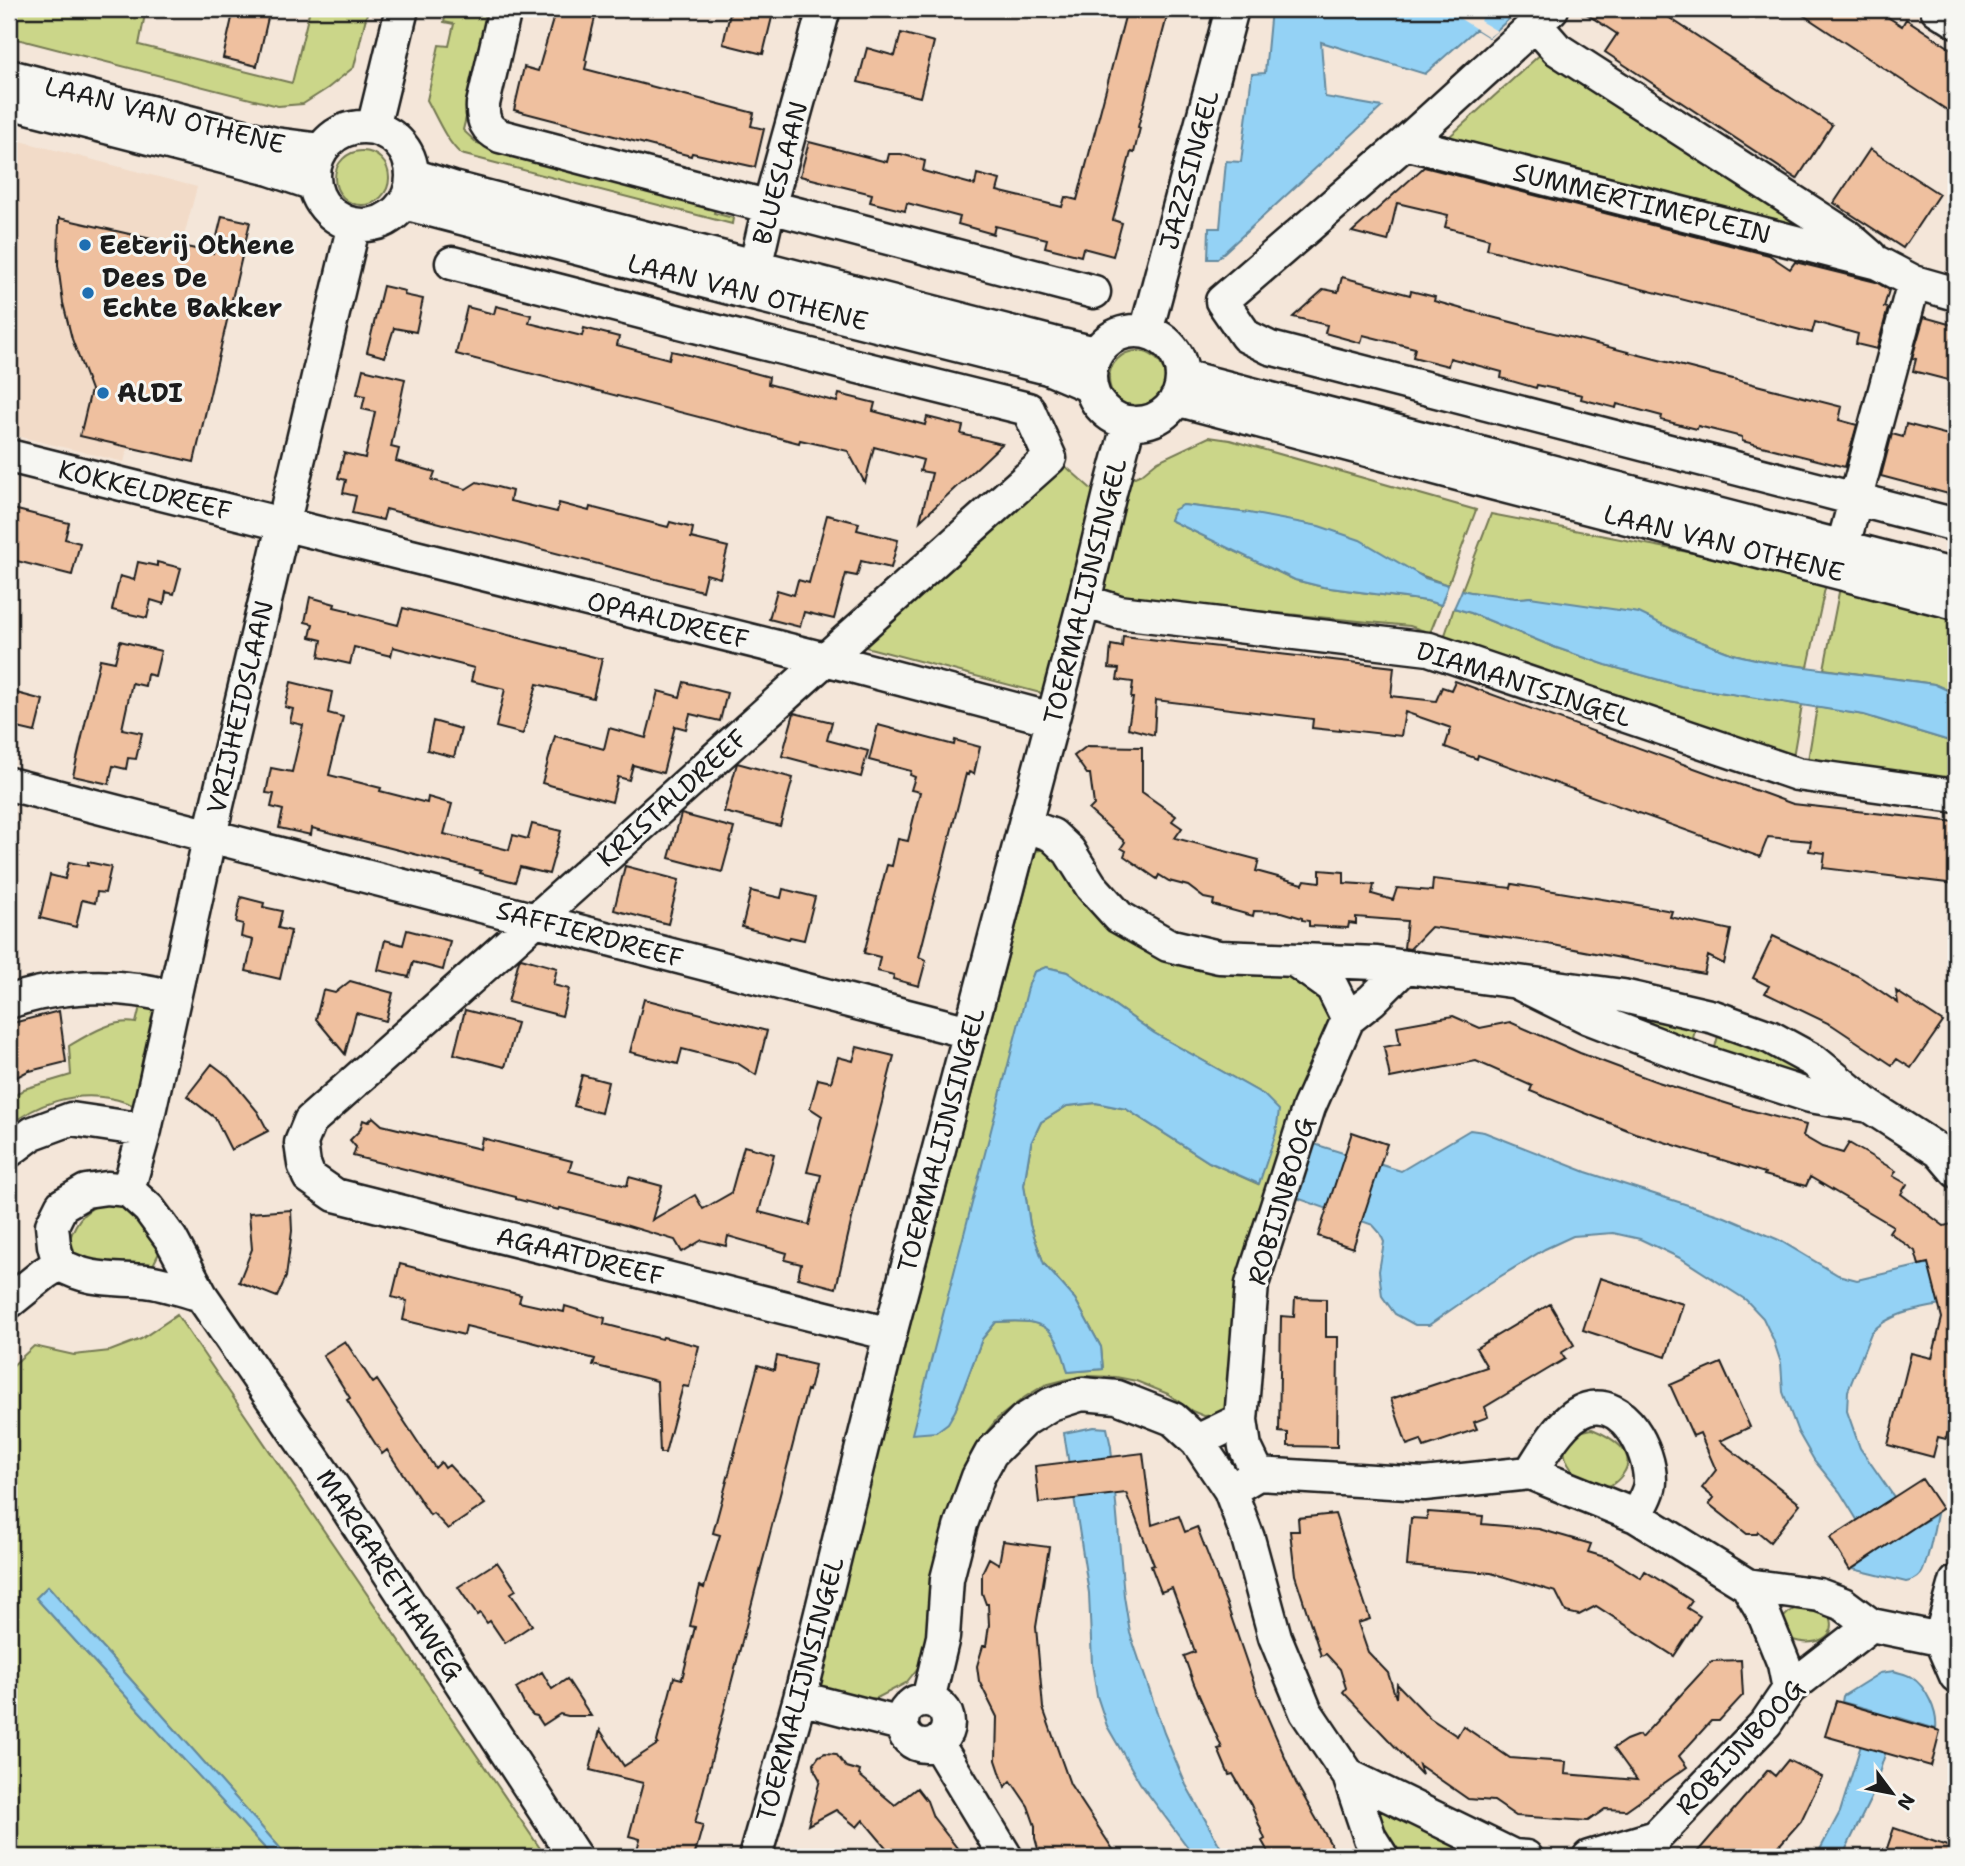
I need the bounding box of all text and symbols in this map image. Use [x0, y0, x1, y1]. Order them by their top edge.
street label: LAAN VAN OTHENE [41, 68, 289, 161]
street label: JAZZSINGEL [1150, 86, 1227, 254]
street label: BLUESLAAN [744, 97, 815, 249]
street label: SUMMERTIMEPLEIN [1510, 154, 1775, 251]
place label: Eeterij Othene [99, 227, 295, 262]
marker: Eeterij Othene [77, 237, 93, 253]
street label: LAAN VAN OTHENE [624, 245, 872, 338]
place label: Dees De Echte Bakker [102, 260, 282, 325]
marker: Dees De Echte Bakker [80, 285, 96, 301]
place label: ALDI [117, 375, 183, 410]
marker: ALDI [95, 385, 111, 401]
street label: KOKKELDREEF [55, 451, 235, 528]
street label: TOERMALIJNSINGEL [1035, 454, 1134, 727]
street label: LAAN VAN OTHENE [1600, 496, 1848, 589]
street label: OPAALDREEF [584, 582, 753, 657]
street label: VRIJHEIDSLAAN [198, 597, 281, 817]
street label: DIAMANTSINGEL [1412, 632, 1636, 735]
street label: KRISTALDREEF [589, 721, 754, 875]
street label: SAFFIERDREEF [493, 892, 687, 975]
street label: TOERMALIJNSINGEL [888, 1004, 993, 1276]
street label: ROBIJNBOOG [1238, 1113, 1323, 1289]
street label: AGAATDREEF [493, 1218, 668, 1293]
street label: MARGARETHAWEG [309, 1462, 472, 1687]
street label: TOERMALIJNSINGEL [747, 1553, 852, 1825]
street label: ROBIJNBOOG [1667, 1671, 1812, 1822]
north arrow [1856, 1758, 1926, 1828]
text: N [1891, 1789, 1921, 1815]

